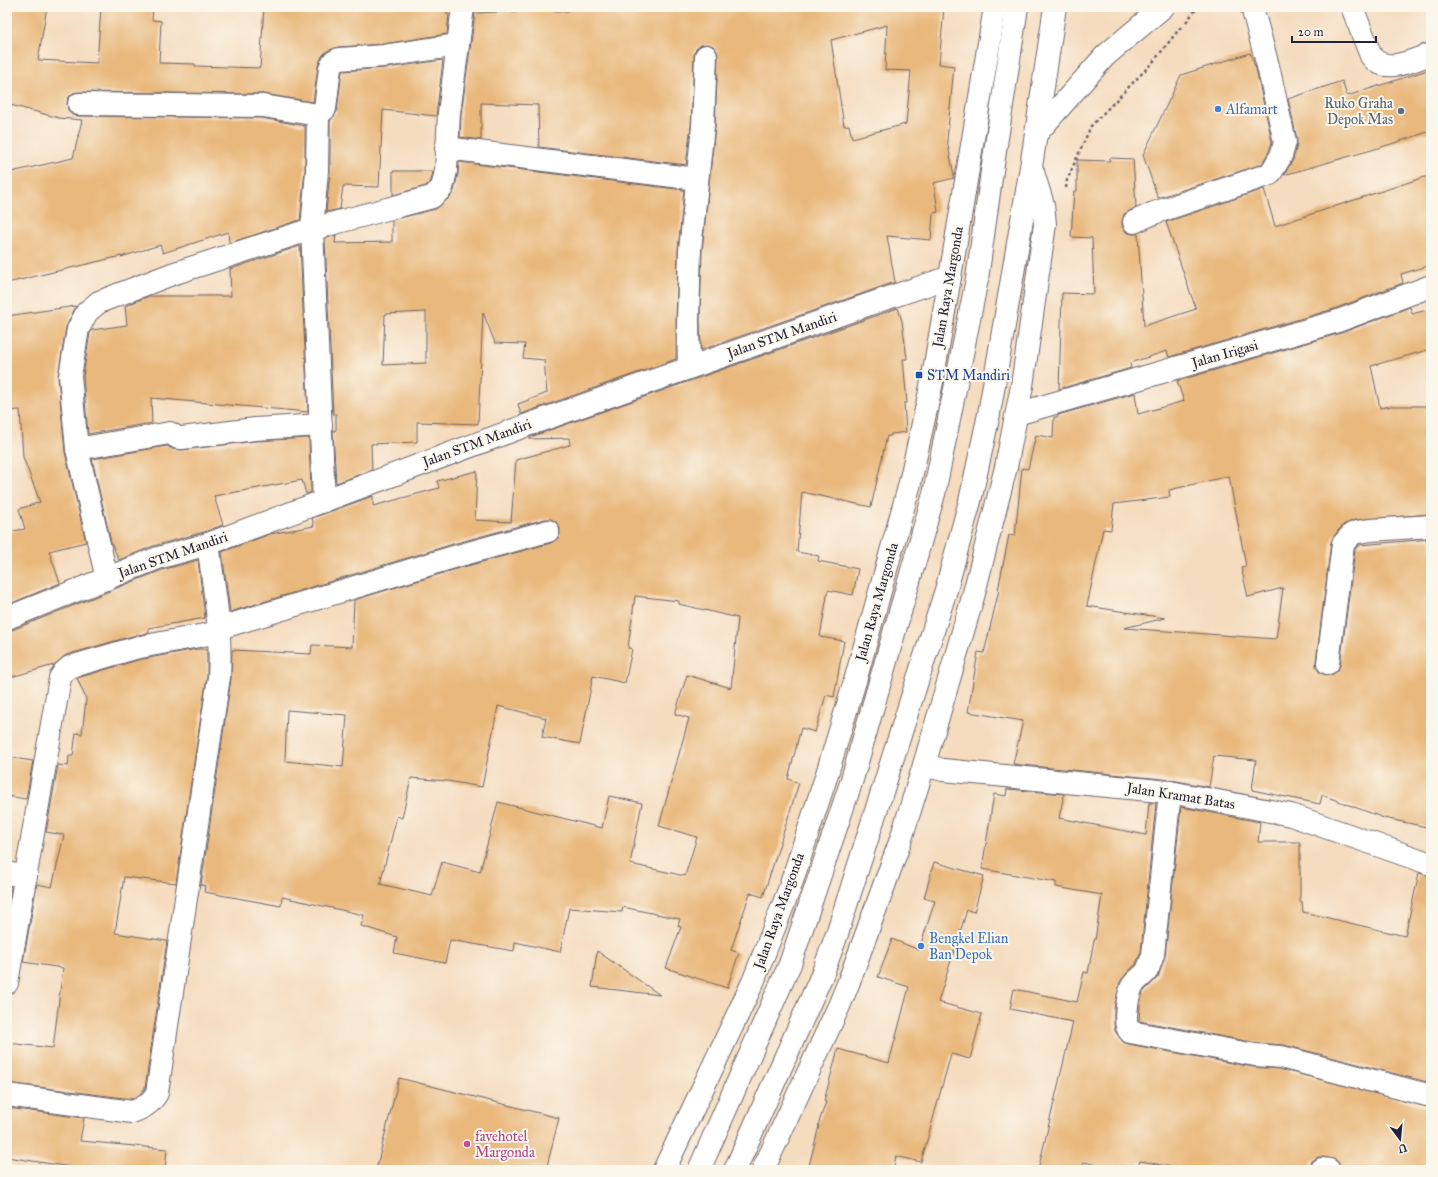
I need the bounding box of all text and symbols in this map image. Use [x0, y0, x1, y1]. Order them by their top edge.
scale bar [1292, 18, 1376, 44]
text: 20 m [1298, 25, 1324, 39]
place label: Ruko Graha Depok Mas [1324, 95, 1393, 128]
place label: Alfamart [1225, 101, 1278, 118]
marker: Alfamart [1213, 104, 1223, 114]
marker: Ruko Graha Depok Mas [1396, 106, 1406, 116]
street label: Jalan Raya Margonda [929, 225, 968, 351]
street label: Jalan STM Mandiri [723, 308, 839, 363]
street label: Jalan Irigasi [1188, 336, 1260, 373]
place label: STM Mandiri [927, 367, 1010, 384]
marker: STM Mandiri [914, 370, 924, 380]
street label: Jalan STM Mandiri [418, 415, 534, 472]
street label: Jalan STM Mandiri [114, 528, 230, 583]
street label: Jalan Raya Margonda [851, 541, 903, 665]
street label: Jalan Kramat Batas [1124, 779, 1236, 814]
street label: Jalan Raya Margonda [749, 851, 809, 974]
place label: Bengkel Elian Ban Depok [929, 930, 1009, 963]
marker: Bengkel Elian Ban Depok [916, 941, 926, 951]
north arrow [1380, 1119, 1420, 1159]
place label: favehotel Margonda [475, 1128, 535, 1161]
marker: favehotel Margonda [462, 1139, 472, 1149]
text: U [1396, 1141, 1409, 1156]

